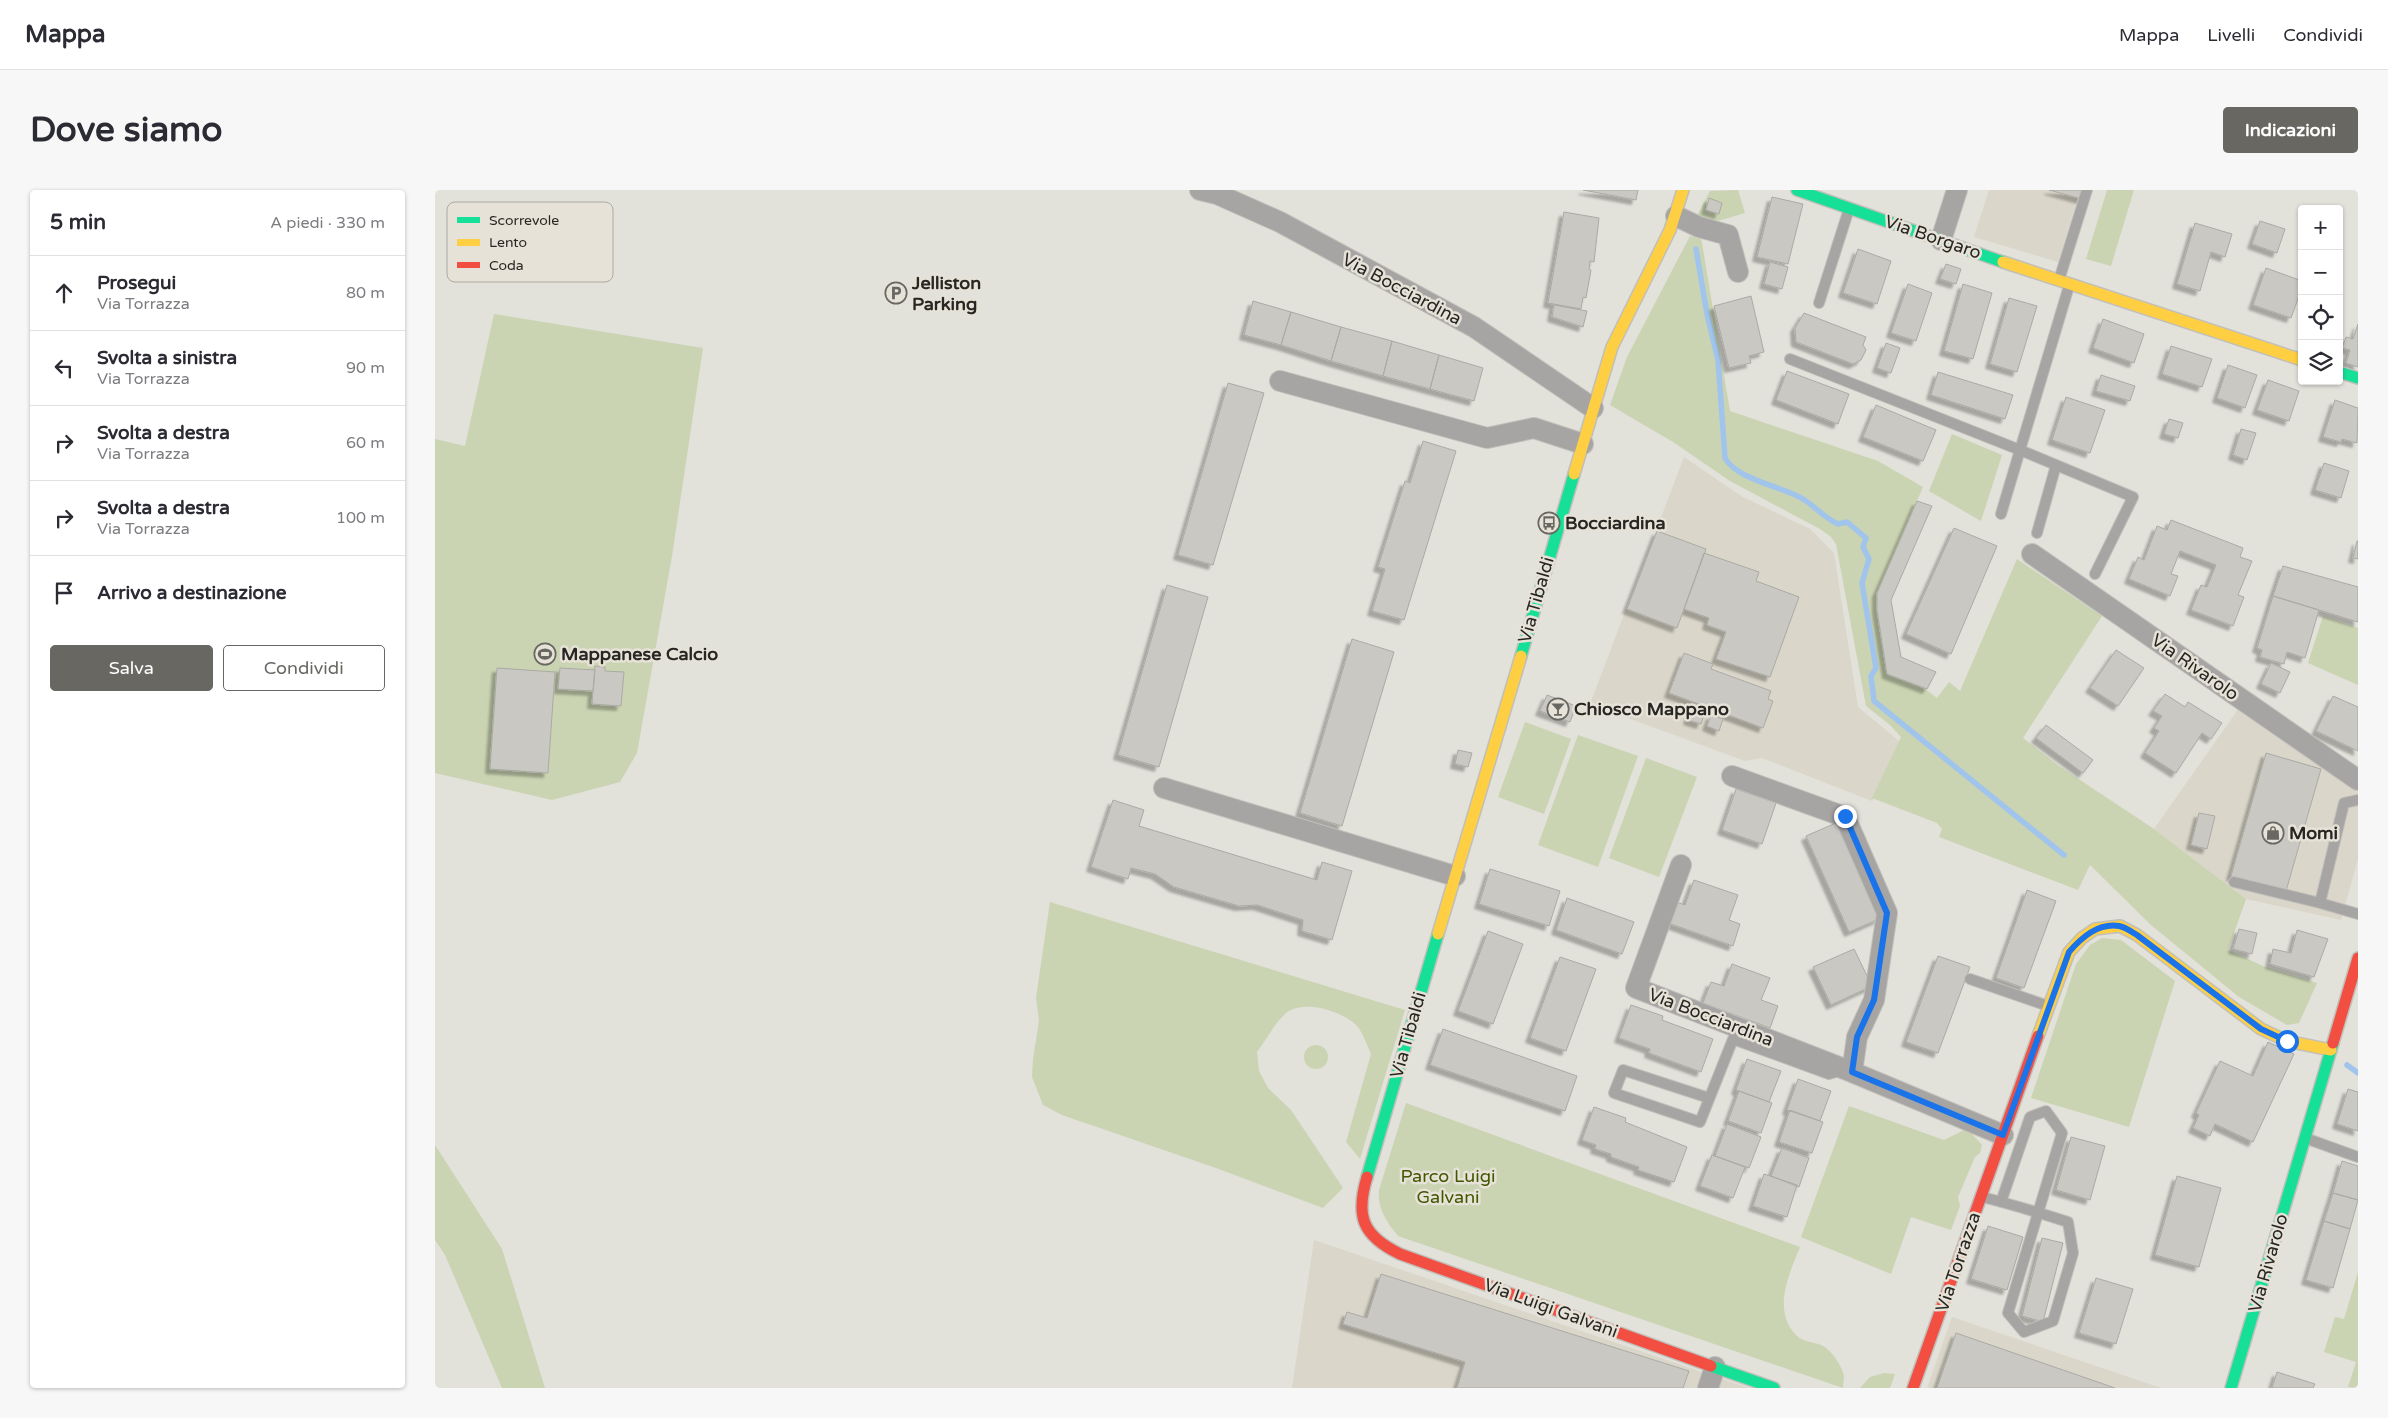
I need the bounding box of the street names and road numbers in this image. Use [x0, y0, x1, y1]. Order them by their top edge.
street label: Via Borgaro [1882, 210, 1984, 264]
street label: Via Bocciardina [1338, 248, 1466, 330]
street label: Via Tibaldi [1513, 554, 1559, 646]
street label: Via Rivarolo [2147, 629, 2243, 705]
street label: Via Bocciardina [1645, 983, 1777, 1051]
street label: Via Tibaldi [1385, 989, 1431, 1081]
street label: Via Torrazza [1931, 1209, 1985, 1315]
street label: Via Rivarolo [2243, 1211, 2293, 1315]
street label: Via Luigi Galvani [1481, 1274, 1621, 1342]

